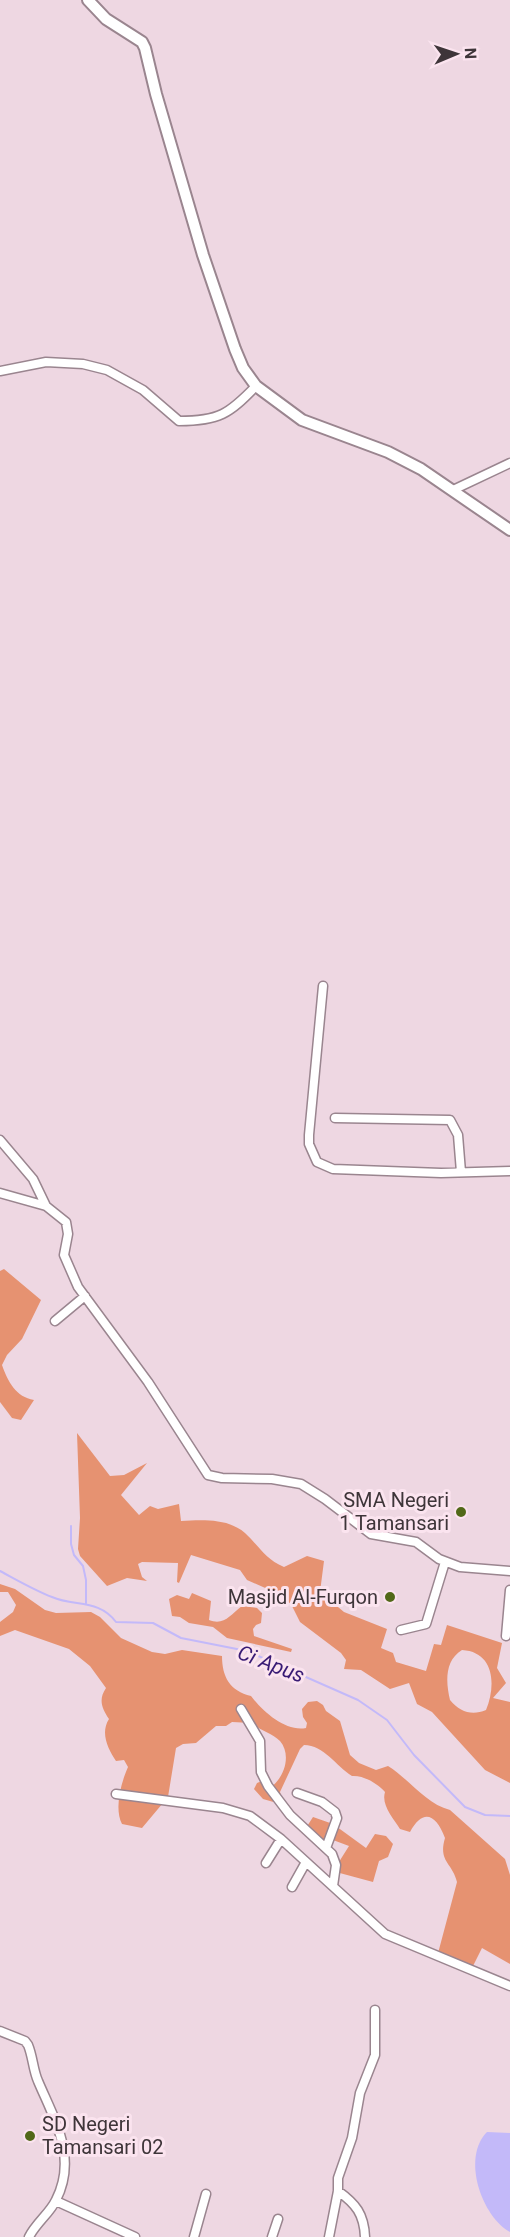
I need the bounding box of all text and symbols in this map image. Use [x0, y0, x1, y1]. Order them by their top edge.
north arrow [426, 24, 486, 84]
text: N [461, 48, 480, 59]
place label: SMA Negeri 1 Tamansari [339, 1488, 449, 1535]
marker: SMA Negeri 1 Tamansari [454, 1505, 468, 1519]
place label: Masjid Al-Furqon [228, 1585, 378, 1609]
marker: Masjid Al-Furqon [383, 1590, 397, 1604]
water label: Ci Apus [234, 1640, 308, 1688]
place label: SD Negeri Tamansari 02 [42, 2112, 163, 2159]
marker: SD Negeri Tamansari 02 [23, 2129, 37, 2143]

